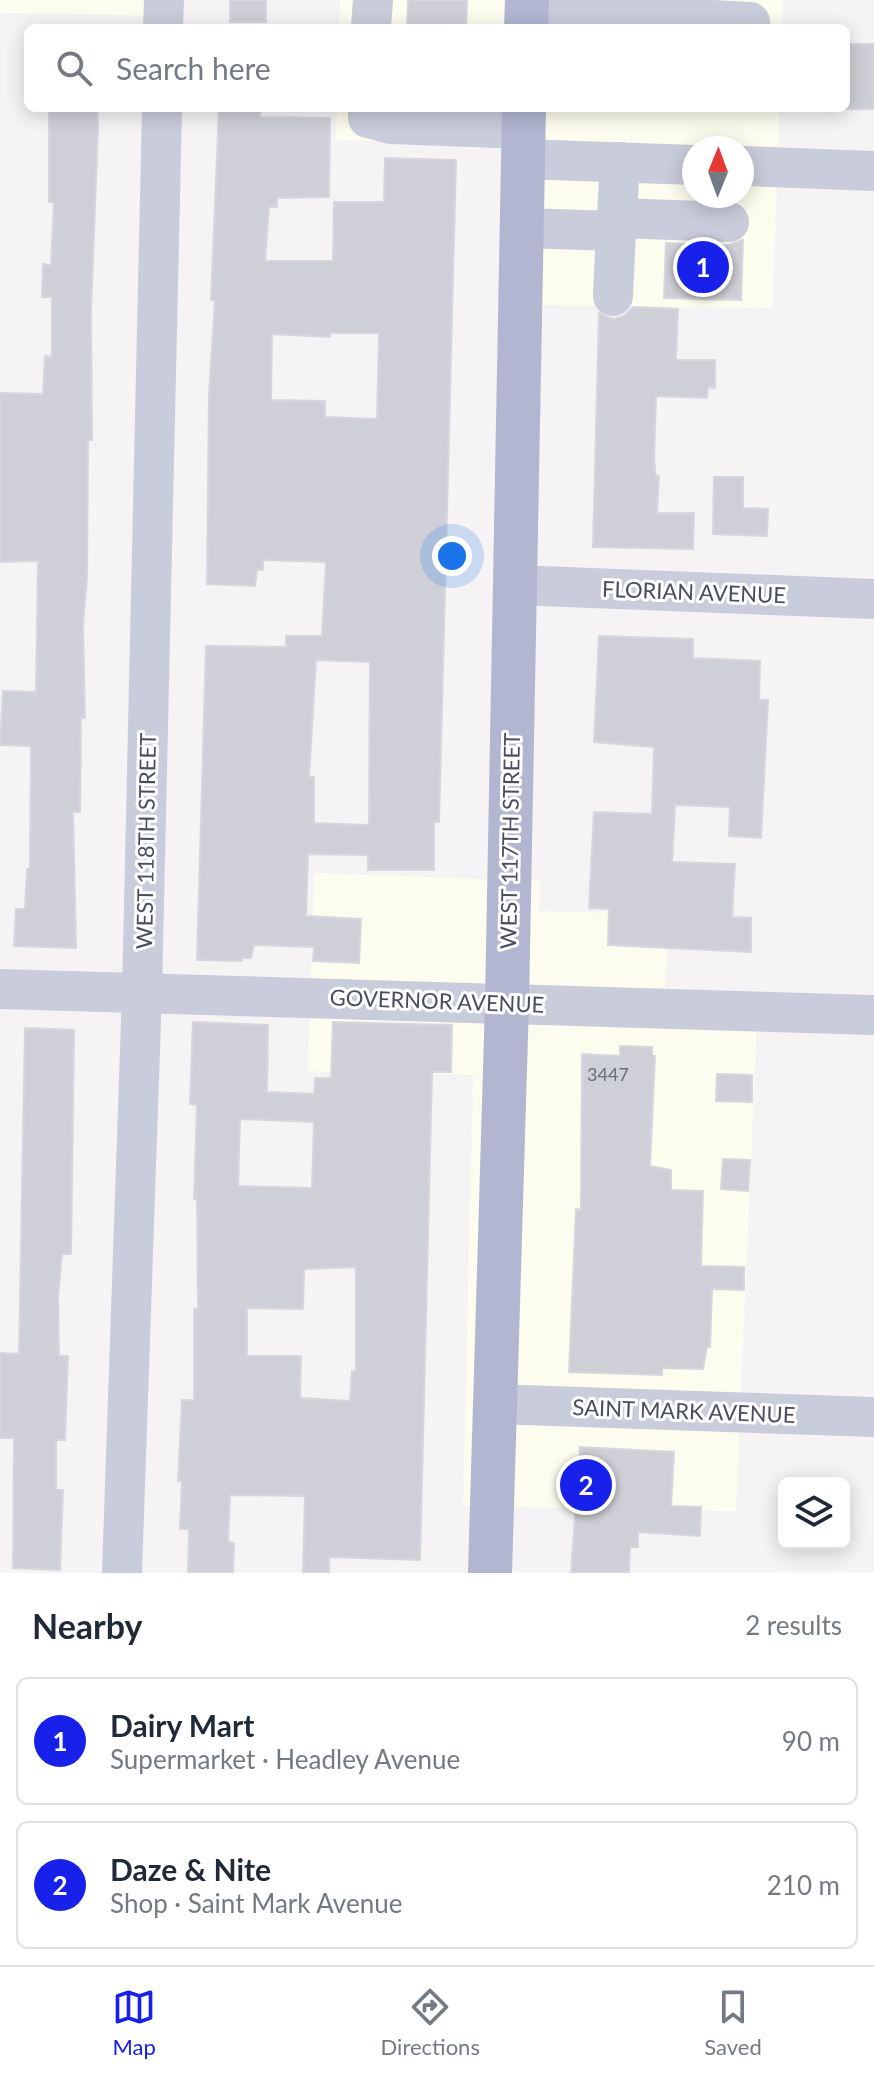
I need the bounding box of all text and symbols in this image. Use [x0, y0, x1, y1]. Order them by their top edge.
search box [24, 24, 850, 112]
icon: search [52, 46, 96, 90]
text: Search here [116, 50, 271, 86]
north arrow [682, 136, 754, 208]
pin: 1 [677, 237, 729, 297]
your location [432, 536, 472, 576]
street label: FLORIAN AVENUE [602, 575, 787, 608]
street label: WEST 118TH STREET [130, 733, 161, 949]
street label: WEST 117TH STREET [494, 733, 525, 949]
street label: GOVERNOR AVENUE [329, 983, 545, 1018]
house number: 3447 [587, 1063, 629, 1085]
street label: SAINT MARK AVENUE [572, 1393, 796, 1428]
pin: 2 [560, 1455, 612, 1515]
map controls [778, 1477, 850, 1549]
button: layers [778, 1477, 850, 1549]
text: Nearby [32, 1605, 143, 1646]
text: 2 results [745, 1609, 842, 1641]
text: Dairy Mart [110, 1707, 254, 1743]
text: 1 [52, 1725, 68, 1757]
text: 90 m [782, 1725, 840, 1757]
text: Supermarket · Headley Avenue [110, 1743, 460, 1775]
text: Daze & Nite [110, 1851, 271, 1887]
text: 2 [52, 1869, 68, 1901]
text: 210 m [767, 1869, 840, 1901]
text: Shop · Saint Mark Avenue [110, 1887, 402, 1919]
tab: Map [112, 1985, 156, 2060]
tab: Directions [381, 1985, 480, 2060]
tab: Saved [704, 1985, 762, 2060]

